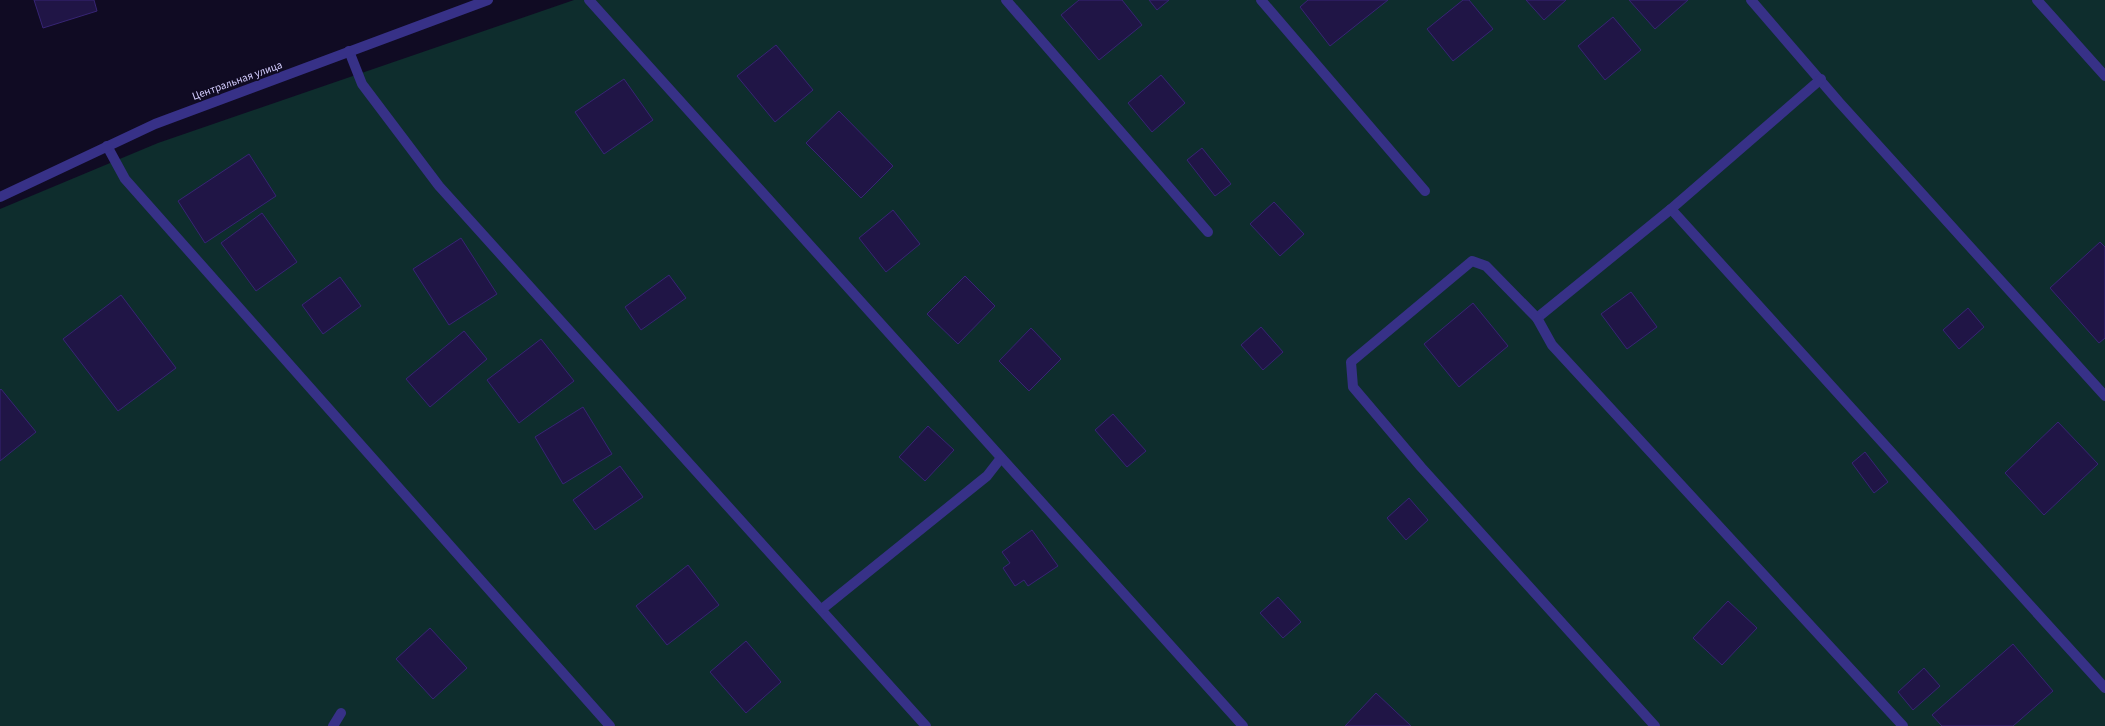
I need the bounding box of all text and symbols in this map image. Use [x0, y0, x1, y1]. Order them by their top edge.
street label: Центральная улица [190, 57, 284, 104]

